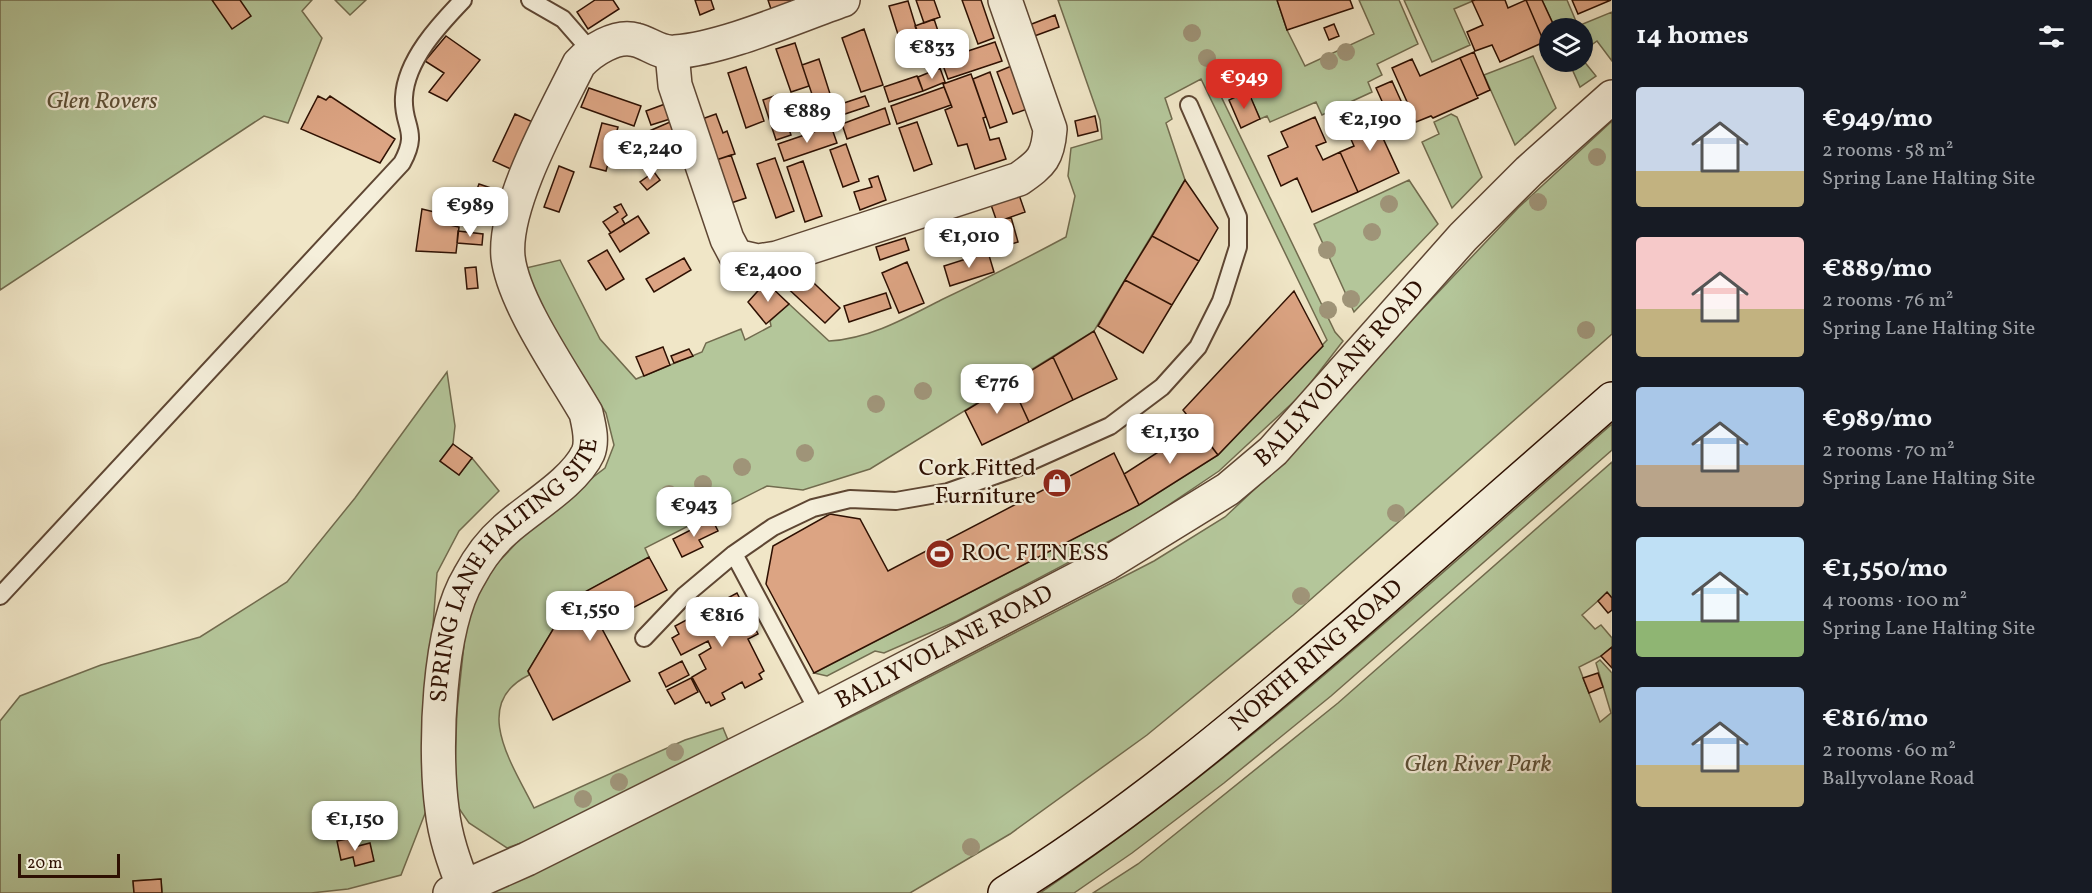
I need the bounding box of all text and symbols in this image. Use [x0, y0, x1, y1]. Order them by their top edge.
map controls [1539, 18, 1593, 72]
button: layers [1539, 18, 1593, 72]
text: 14 homes [1636, 18, 1749, 54]
icon: filters [2035, 20, 2068, 53]
pin: €833 [896, 29, 968, 80]
text: €833 [909, 34, 955, 62]
pin: €949 [1208, 59, 1280, 110]
text: €949 [1220, 64, 1268, 92]
park label: Glen Rovers [46, 85, 158, 119]
pin: €889 [771, 93, 843, 144]
text: €889 [783, 98, 831, 126]
pin: €2,190 [1321, 101, 1419, 152]
text: €949/mo [1822, 101, 1933, 137]
text: €2,190 [1339, 106, 1401, 134]
icon: home [1684, 111, 1756, 183]
pin: €2,240 [601, 130, 699, 181]
text: €2,240 [617, 135, 683, 163]
text: 2 rooms · 58 m² [1822, 137, 1953, 165]
text: Spring Lane Halting Site [1822, 165, 2035, 193]
pin: €989 [434, 187, 506, 238]
text: €989 [446, 192, 494, 220]
pin: €1,010 [920, 218, 1018, 269]
text: €1,010 [938, 223, 1000, 251]
text: €889/mo [1822, 251, 1932, 287]
pin: €2,400 [719, 252, 817, 303]
text: €2,400 [734, 257, 802, 285]
icon: home [1684, 261, 1756, 333]
street label: BALLYVOLANE ROAD [1248, 273, 1433, 476]
text: 2 rooms · 76 m² [1822, 287, 1954, 315]
text: Spring Lane Halting Site [1822, 315, 2035, 343]
pin: €776 [961, 364, 1033, 415]
text: €776 [975, 369, 1019, 397]
text: €989/mo [1822, 401, 1932, 437]
icon: home [1684, 411, 1756, 483]
pin: €1,130 [1121, 414, 1219, 465]
text: €1,130 [1141, 419, 1199, 447]
street label: SPRING LANE HALTING SITE [423, 436, 608, 704]
text: 2 rooms · 70 m² [1822, 437, 1955, 465]
place label: Cork Fitted Furniture [918, 452, 1036, 514]
text: Spring Lane Halting Site [1822, 465, 2035, 493]
shop icon: Cork Fitted Furniture [1041, 467, 1073, 499]
pin: €943 [658, 487, 730, 538]
text: €943 [670, 492, 718, 520]
place label: ROC FITNESS [961, 537, 1109, 571]
sports icon: ROC FITNESS [924, 538, 956, 570]
text: €1,550/mo [1822, 551, 1948, 587]
icon: home [1684, 561, 1756, 633]
street label: NORTH RING ROAD [1222, 572, 1411, 740]
street label: BALLYVOLANE ROAD [830, 577, 1059, 719]
text: 4 rooms · 100 m² [1822, 587, 1967, 615]
pin: €1,550 [541, 591, 639, 642]
text: €1,550 [560, 596, 620, 624]
pin: €816 [686, 597, 758, 648]
text: €816 [700, 602, 744, 630]
text: Spring Lane Halting Site [1822, 615, 2035, 643]
text: €816/mo [1822, 701, 1928, 737]
icon: home [1684, 711, 1756, 783]
text: 2 rooms · 60 m² [1822, 737, 1956, 765]
park label: Glen River Park [1404, 748, 1552, 782]
text: Ballyvolane Road [1822, 765, 1975, 793]
pin: €1,150 [306, 801, 404, 852]
text: €1,150 [326, 806, 384, 834]
scale bar [18, 851, 120, 878]
text: 20 m [27, 853, 62, 875]

